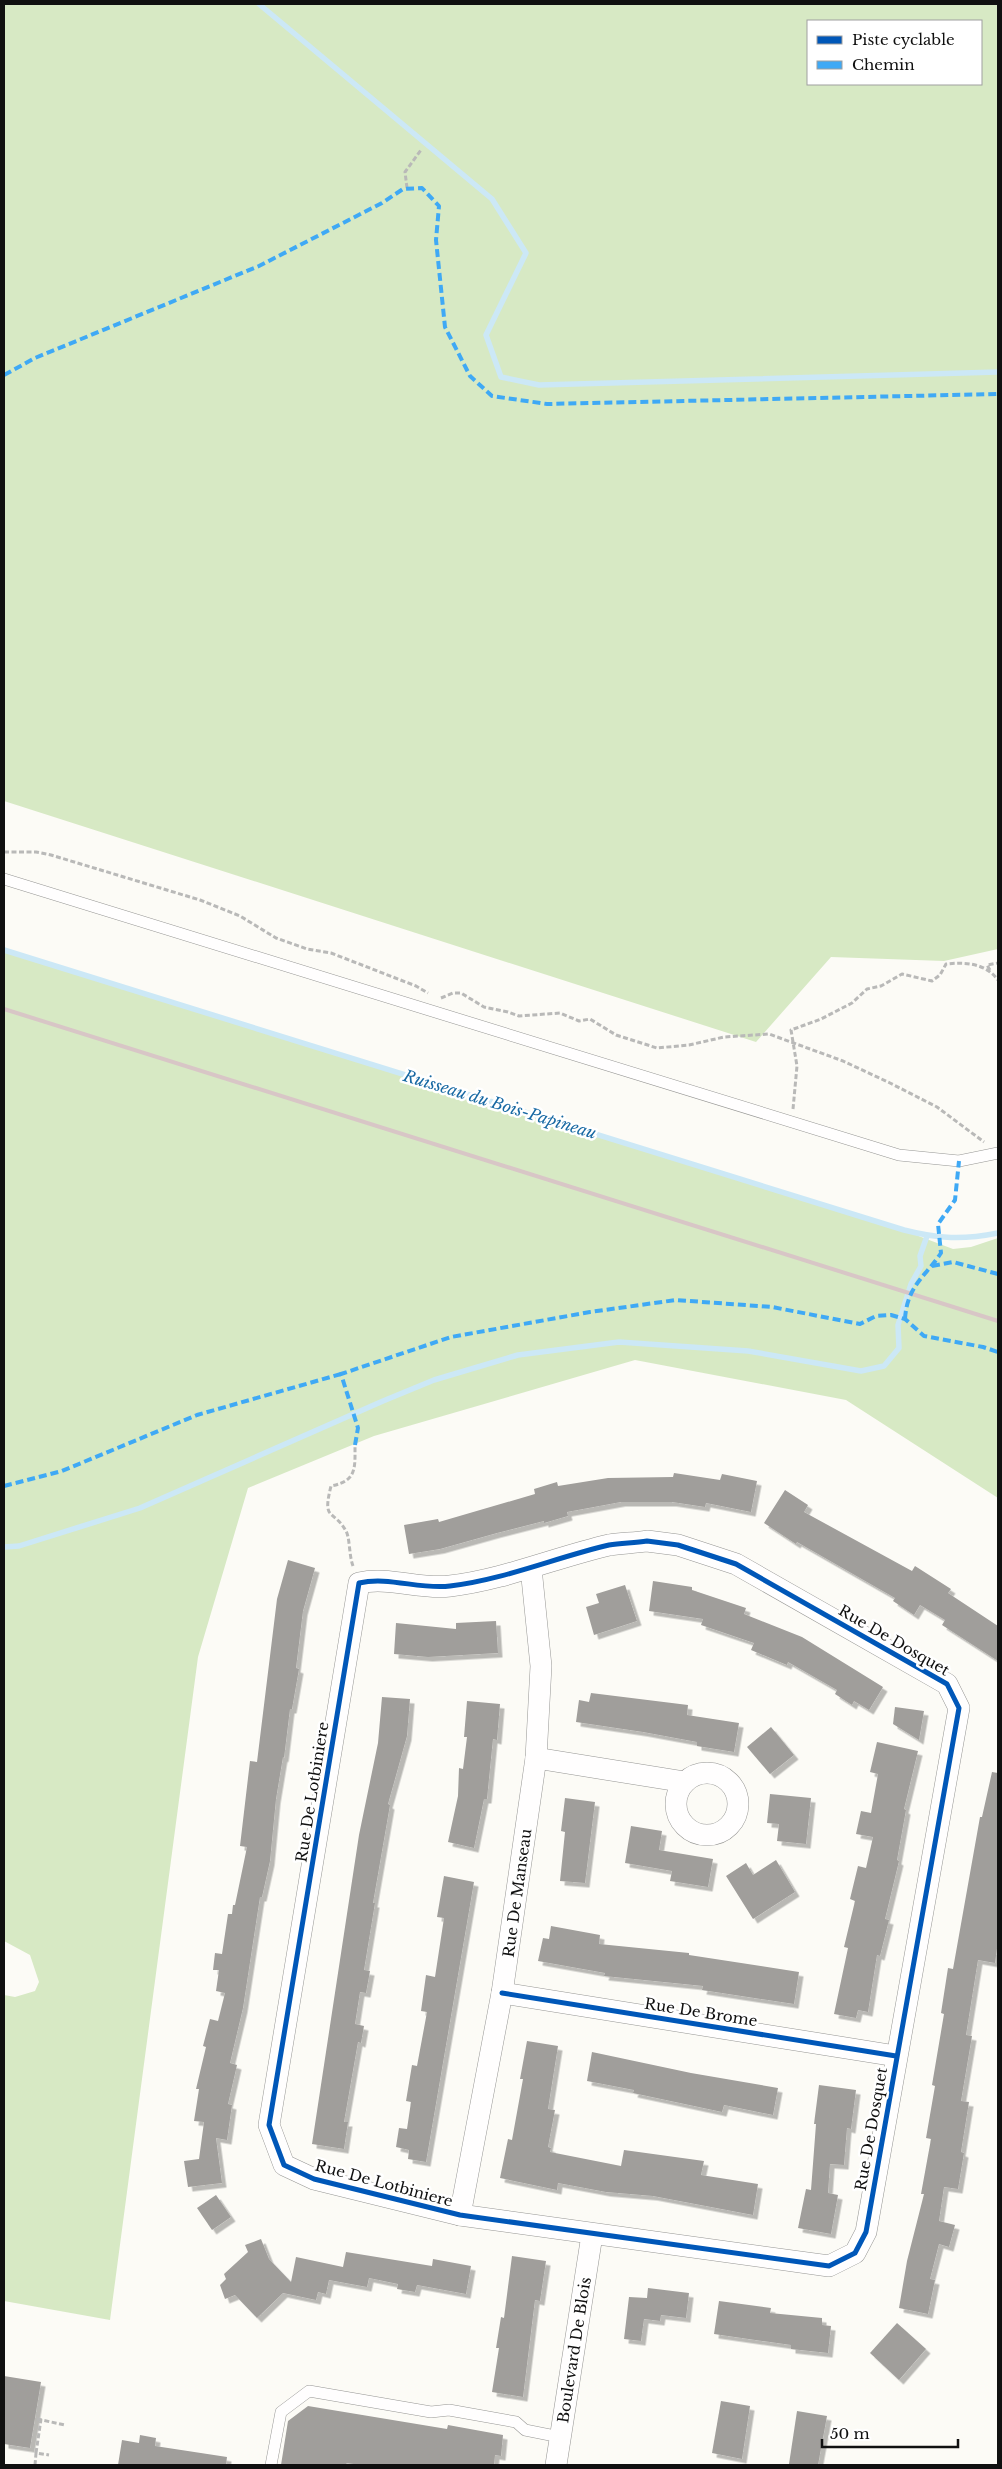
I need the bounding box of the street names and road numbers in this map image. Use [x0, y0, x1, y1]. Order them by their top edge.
street label: Rue De Dosquet [835, 1601, 953, 1680]
street label: Rue De Lotbiniere [292, 1720, 332, 1864]
street label: Rue De Manseau [499, 1827, 535, 1959]
street label: Rue De Brome [643, 1994, 759, 2030]
street label: Rue De Dosquet [851, 2066, 891, 2192]
street label: Rue De Lotbiniere [313, 2155, 455, 2211]
street label: Boulevard De Blois [553, 2275, 595, 2424]

